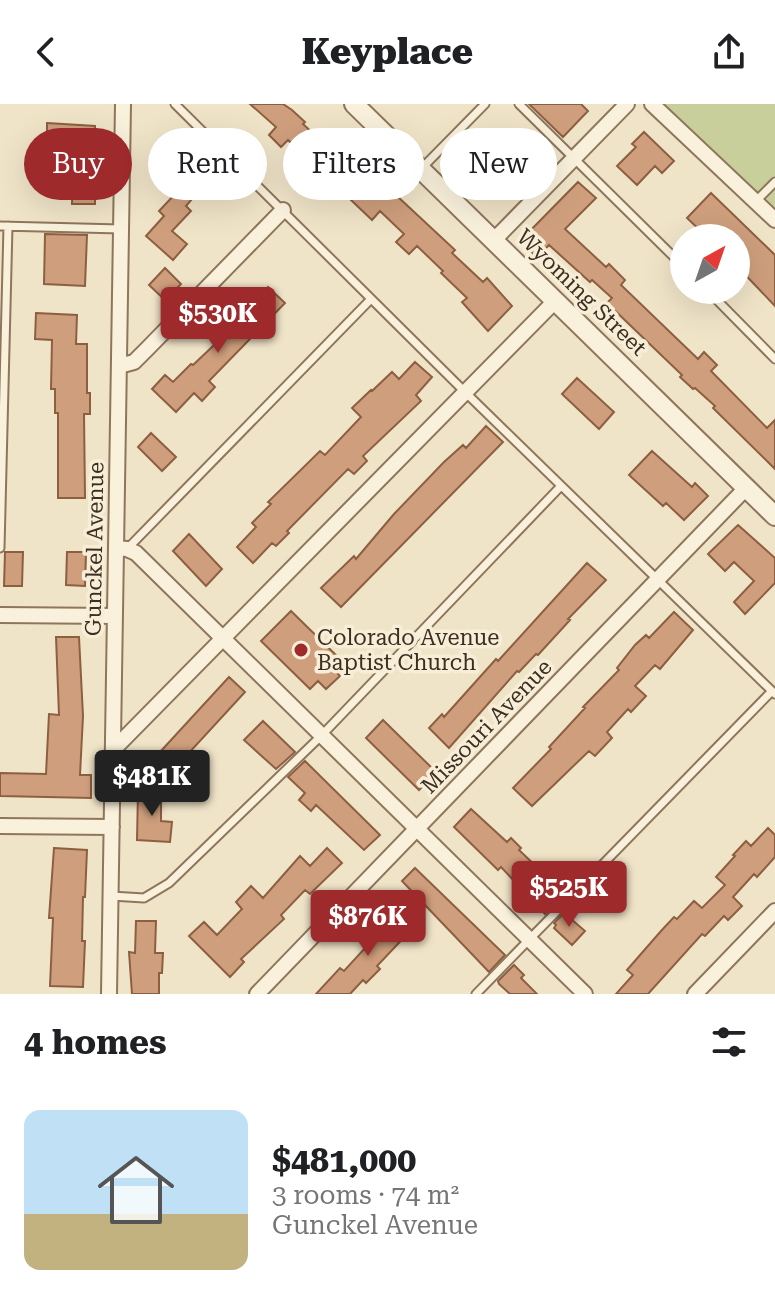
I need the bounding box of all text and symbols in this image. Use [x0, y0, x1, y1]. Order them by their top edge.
icon: back [24, 30, 68, 74]
icon: share [707, 30, 751, 74]
text: Keyplace [302, 31, 473, 73]
chip: Buy [24, 128, 132, 200]
chip: Rent [148, 128, 267, 200]
chip: Filters [283, 128, 424, 200]
chip: New [440, 128, 557, 200]
street label: Wyoming Street [512, 224, 652, 361]
north arrow [670, 224, 750, 304]
map controls [670, 224, 750, 304]
pin: $530K [162, 287, 274, 355]
text: $530K [179, 298, 257, 328]
street label: Gunckel Avenue [80, 462, 109, 636]
place label: Colorado Avenue Baptist Church [317, 625, 499, 675]
marker: Colorado Avenue Baptist Church [292, 641, 310, 659]
street label: Missouri Avenue [416, 654, 557, 799]
pin: $481K [96, 750, 208, 818]
text: $481K [113, 761, 191, 791]
pin: $525K [513, 861, 625, 929]
text: $525K [530, 872, 608, 902]
pin: $876K [312, 890, 424, 958]
text: $876K [329, 901, 407, 931]
icon: filters [707, 1020, 751, 1064]
text: 4 homes [24, 1022, 167, 1062]
text: $481,000 [272, 1140, 416, 1180]
icon: home [88, 1142, 184, 1238]
text: 3 rooms · 74 m² [272, 1180, 459, 1210]
text: Gunckel Avenue [272, 1210, 478, 1240]

